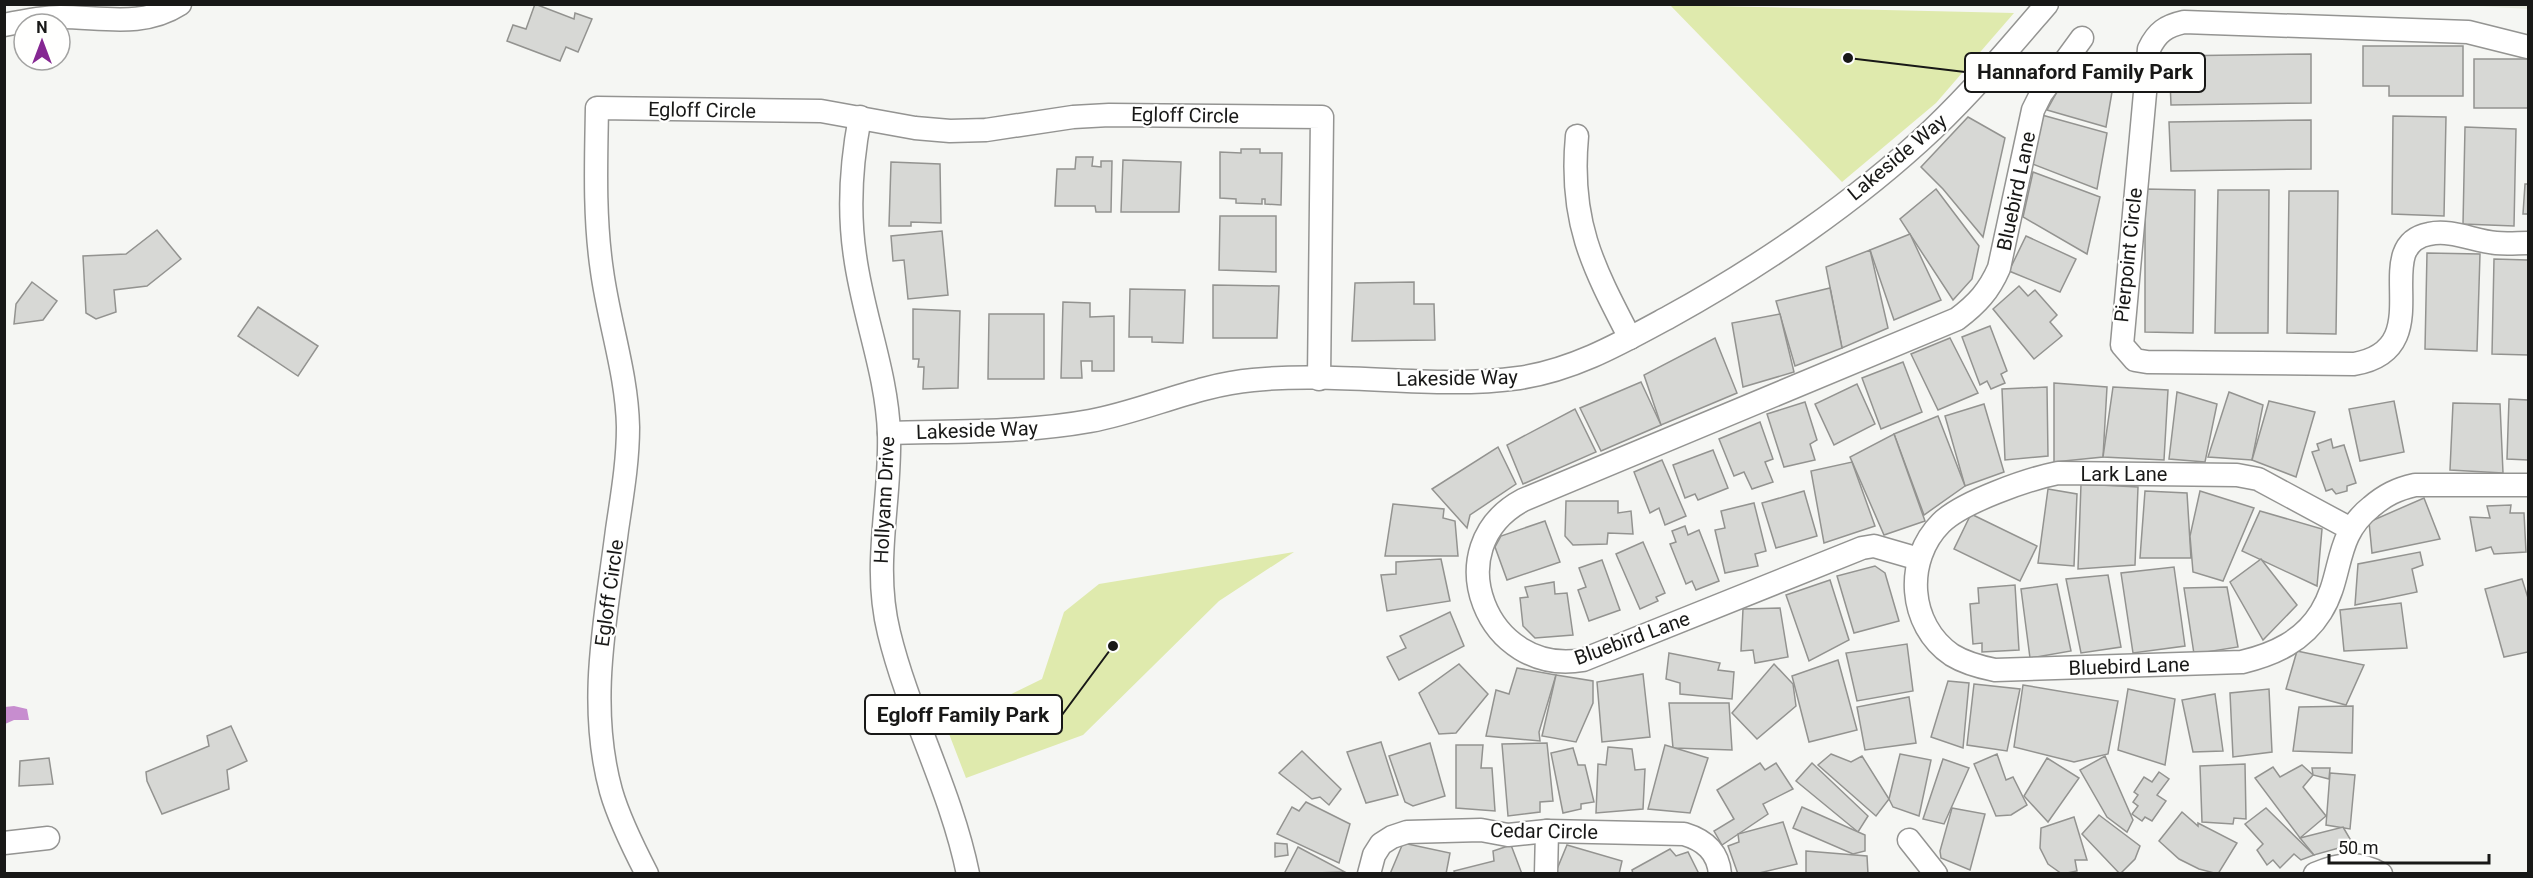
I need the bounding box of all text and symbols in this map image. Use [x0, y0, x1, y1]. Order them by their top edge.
north arrow [12, 12, 72, 72]
text: N [36, 18, 48, 37]
callout: Hannaford Family Park [1965, 53, 2205, 92]
text: Hannaford Family Park [1977, 60, 2194, 84]
street label: Egloff Circle [648, 97, 756, 123]
street label: Egloff Circle [1131, 102, 1239, 128]
street label: Lakeside Way [1843, 108, 1952, 205]
street label: Bluebird Lane [1992, 129, 2040, 253]
street label: Pierpoint Circle [2109, 186, 2147, 324]
street label: Lakeside Way [1396, 365, 1519, 391]
street label: Lakeside Way [916, 416, 1039, 444]
street label: Hollyann Drive [869, 436, 899, 564]
street label: Lark Lane [2081, 462, 2167, 486]
street label: Egloff Circle [590, 538, 628, 648]
street label: Bluebird Lane [1571, 606, 1693, 670]
street label: Bluebird Lane [2068, 652, 2190, 680]
callout: Egloff Family Park [865, 695, 1062, 734]
text: Egloff Family Park [877, 703, 1050, 727]
street label: Cedar Circle [1490, 818, 1598, 844]
scale bar [2329, 827, 2490, 865]
text: 50 m [2338, 837, 2378, 858]

